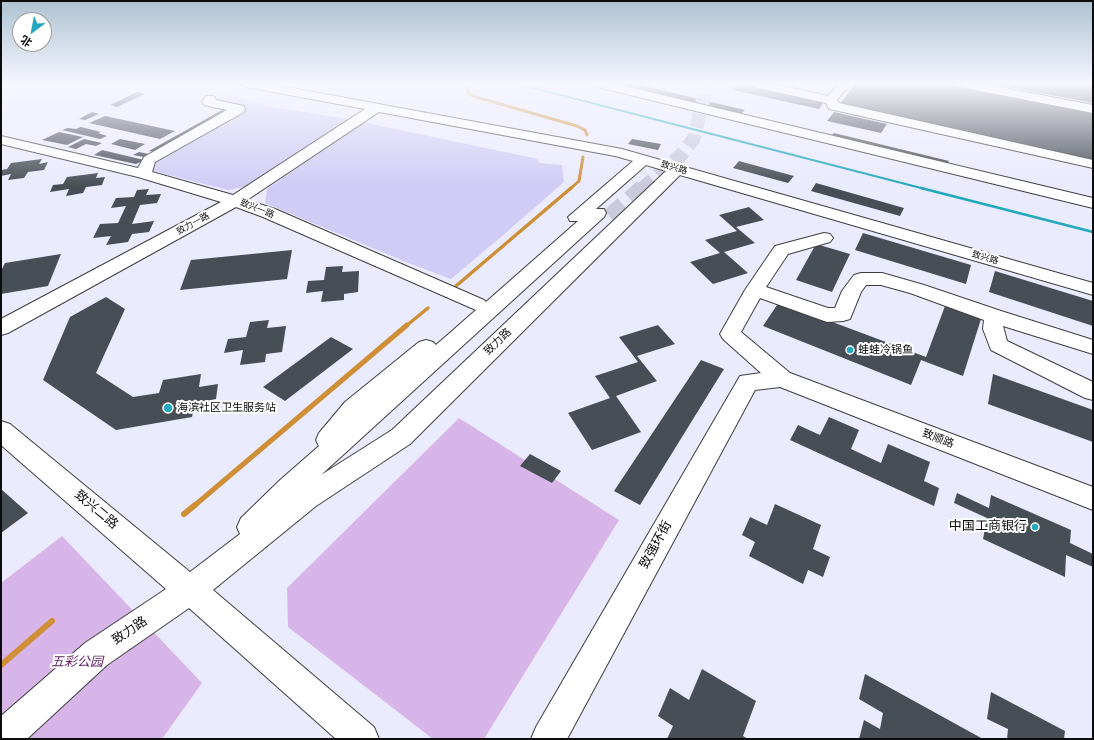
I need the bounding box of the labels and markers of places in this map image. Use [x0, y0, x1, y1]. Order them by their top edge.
place label: 蛙蛙冷锅鱼 [858, 343, 913, 357]
marker: 蛙蛙冷锅鱼 [845, 345, 855, 355]
place label: 海滨社区卫生服务站 [177, 401, 276, 415]
marker: 海滨社区卫生服务站 [162, 402, 174, 414]
place label: 中国工商银行 [949, 519, 1027, 535]
marker: 中国工商银行 [1030, 522, 1040, 532]

